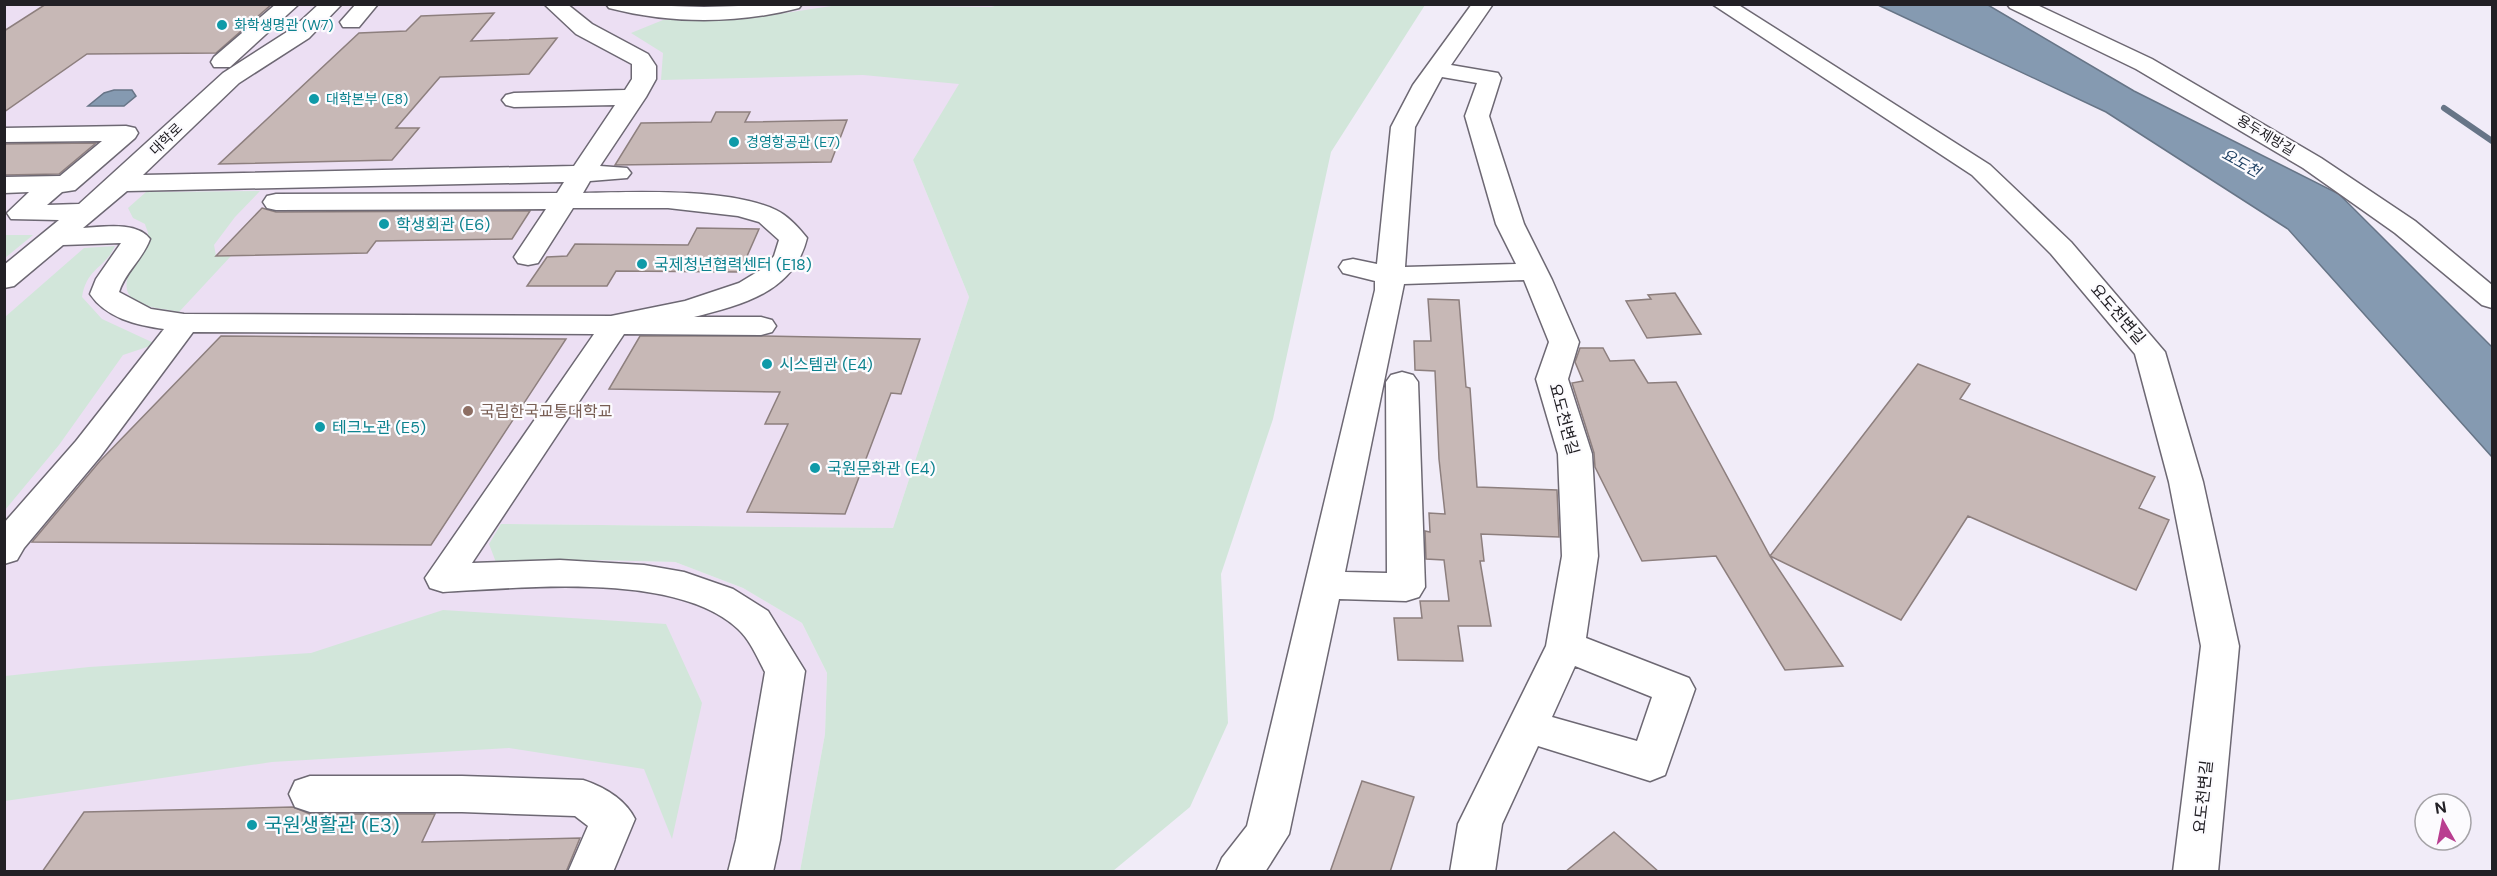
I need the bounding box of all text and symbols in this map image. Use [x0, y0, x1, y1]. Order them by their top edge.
place label: 화학생명관 (W7) [234, 16, 334, 34]
marker: 화학생명관 (W7) [215, 18, 229, 32]
place label: 대학본부 (E8) [326, 90, 408, 108]
marker: 대학본부 (E8) [307, 92, 321, 106]
street label: 용두제방길 [2234, 111, 2298, 159]
street label: 대학로 [146, 119, 186, 159]
place label: 경영항공관 (E7) [746, 133, 840, 151]
marker: 경영항공관 (E7) [727, 135, 741, 149]
water label: 요도천 [2218, 144, 2266, 183]
place label: 학생회관 (E6) [396, 214, 490, 235]
marker: 학생회관 (E6) [377, 217, 391, 231]
place label: 국제청년협력센터 (E18) [654, 254, 812, 275]
marker: 국제청년협력센터 (E18) [635, 257, 649, 271]
street label: 요도천변길 [2086, 279, 2150, 349]
place label: 시스템관 (E4) [779, 354, 873, 375]
marker: 시스템관 (E4) [760, 357, 774, 371]
street label: 요도천변길 [1544, 381, 1584, 457]
place label: 국립한국교통대학교 [480, 401, 612, 422]
marker: 국립한국교통대학교 [461, 404, 475, 418]
place label: 테크노관 (E5) [332, 417, 426, 438]
marker: 테크노관 (E5) [313, 420, 327, 434]
place label: 국원문화관 (E4) [827, 458, 936, 479]
marker: 국원문화관 (E4) [808, 461, 822, 475]
street label: 요도천변길 [2189, 759, 2217, 835]
north arrow [2413, 792, 2473, 852]
text: N [2433, 796, 2448, 819]
place label: 국원생활관 (E3) [264, 812, 399, 838]
marker: 국원생활관 (E3) [245, 818, 259, 832]

